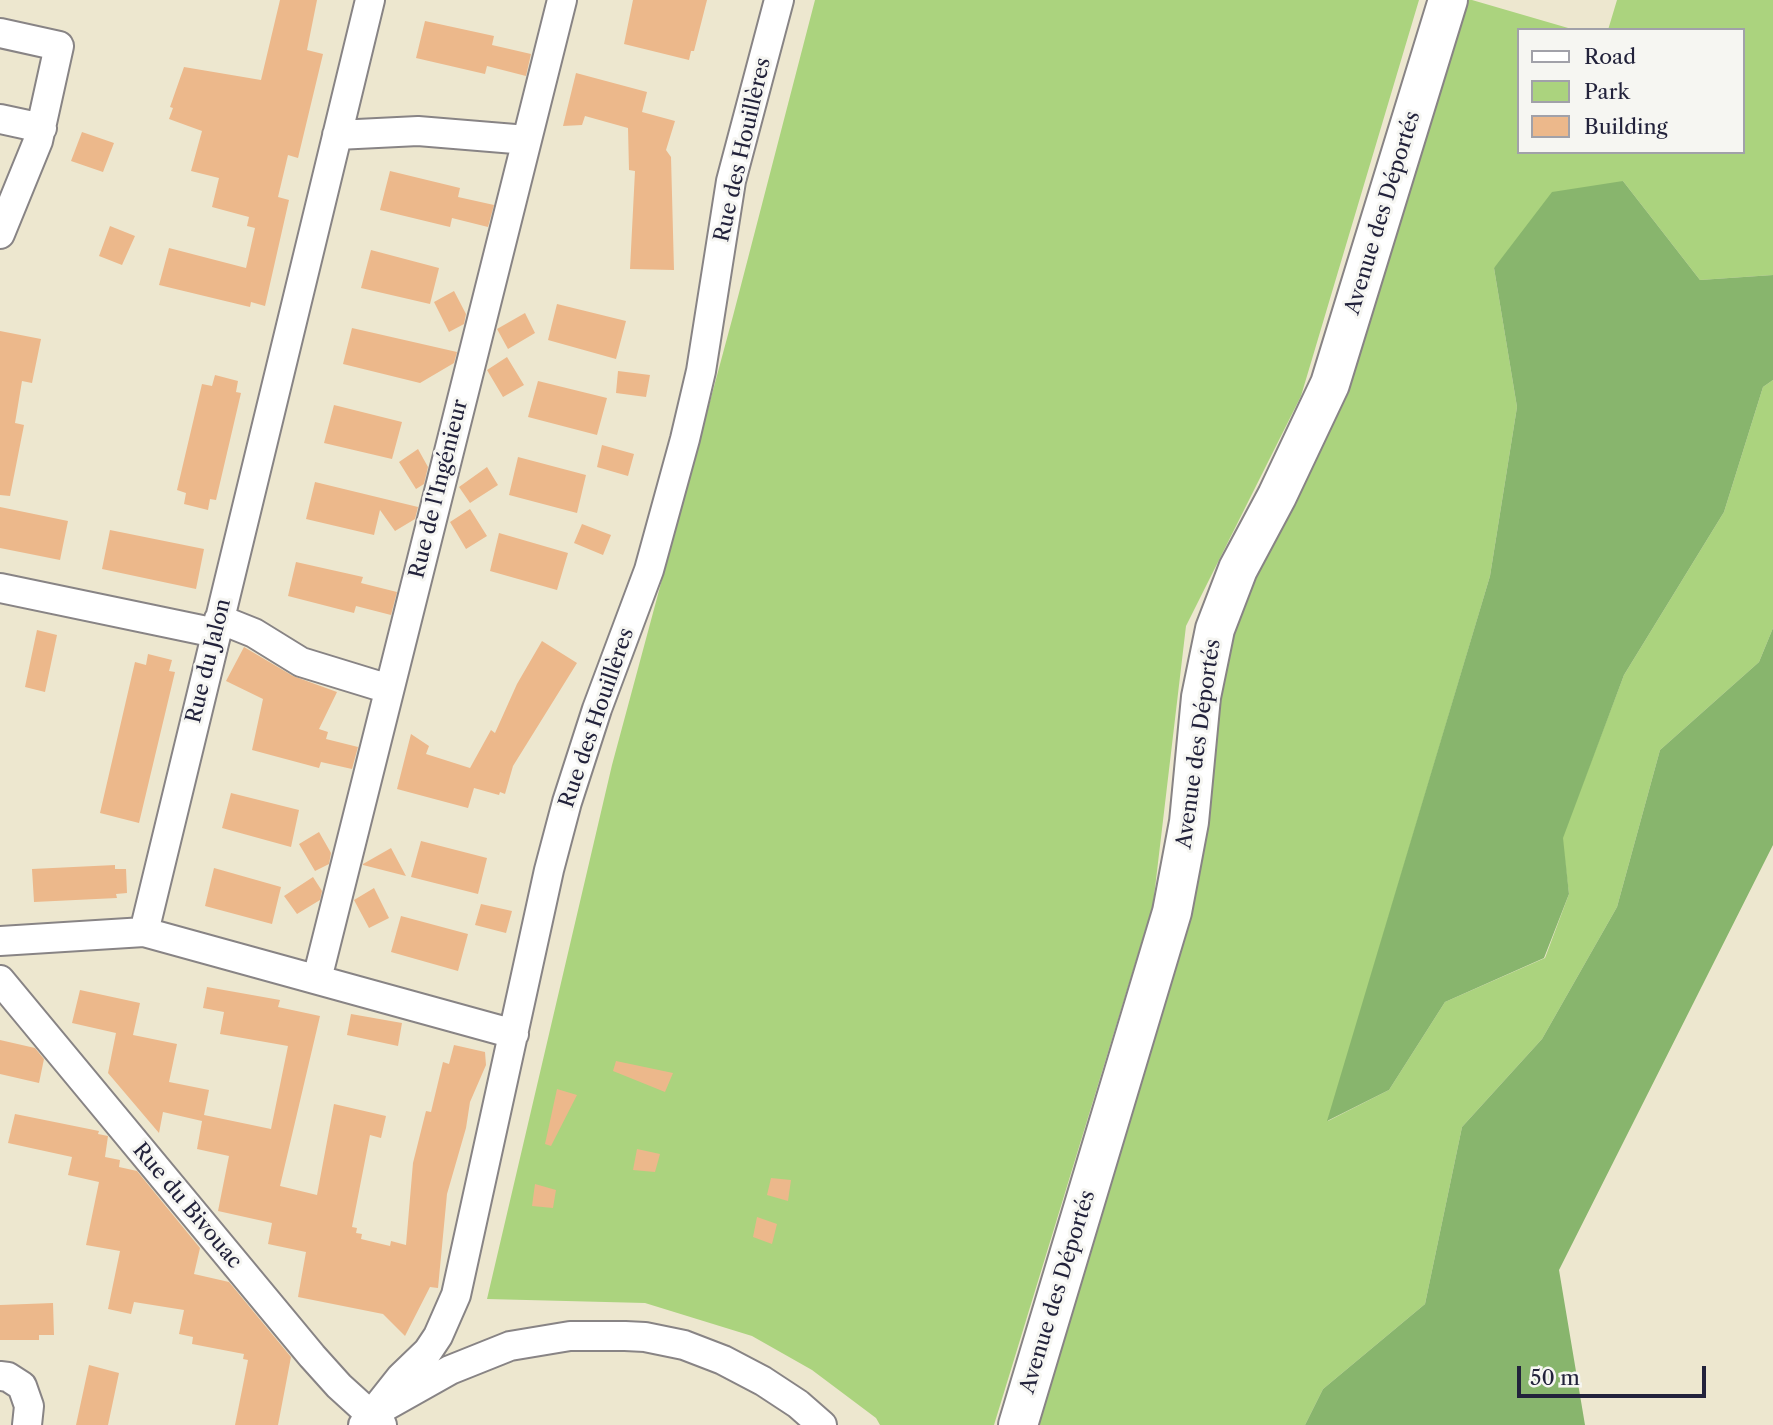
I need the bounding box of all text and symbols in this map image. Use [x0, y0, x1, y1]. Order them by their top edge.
legend [1518, 28, 1745, 154]
text: Road [1584, 44, 1636, 69]
street label: Rue des Houillères [710, 55, 776, 245]
text: Park [1584, 79, 1630, 104]
street label: Avenue des Déportés [1340, 108, 1426, 318]
text: Building [1584, 114, 1668, 139]
street label: Rue de l'Ingénieur [405, 397, 473, 581]
street label: Rue du Jalon [181, 596, 237, 726]
street label: Rue des Houillères [554, 625, 640, 811]
street label: Avenue des Déportés [1172, 638, 1226, 850]
street label: Rue du Bivouac [127, 1138, 247, 1274]
street label: Avenue des Déportés [1015, 1187, 1101, 1397]
scale bar [1521, 1352, 1710, 1396]
text: 50 m [1530, 1365, 1580, 1390]

